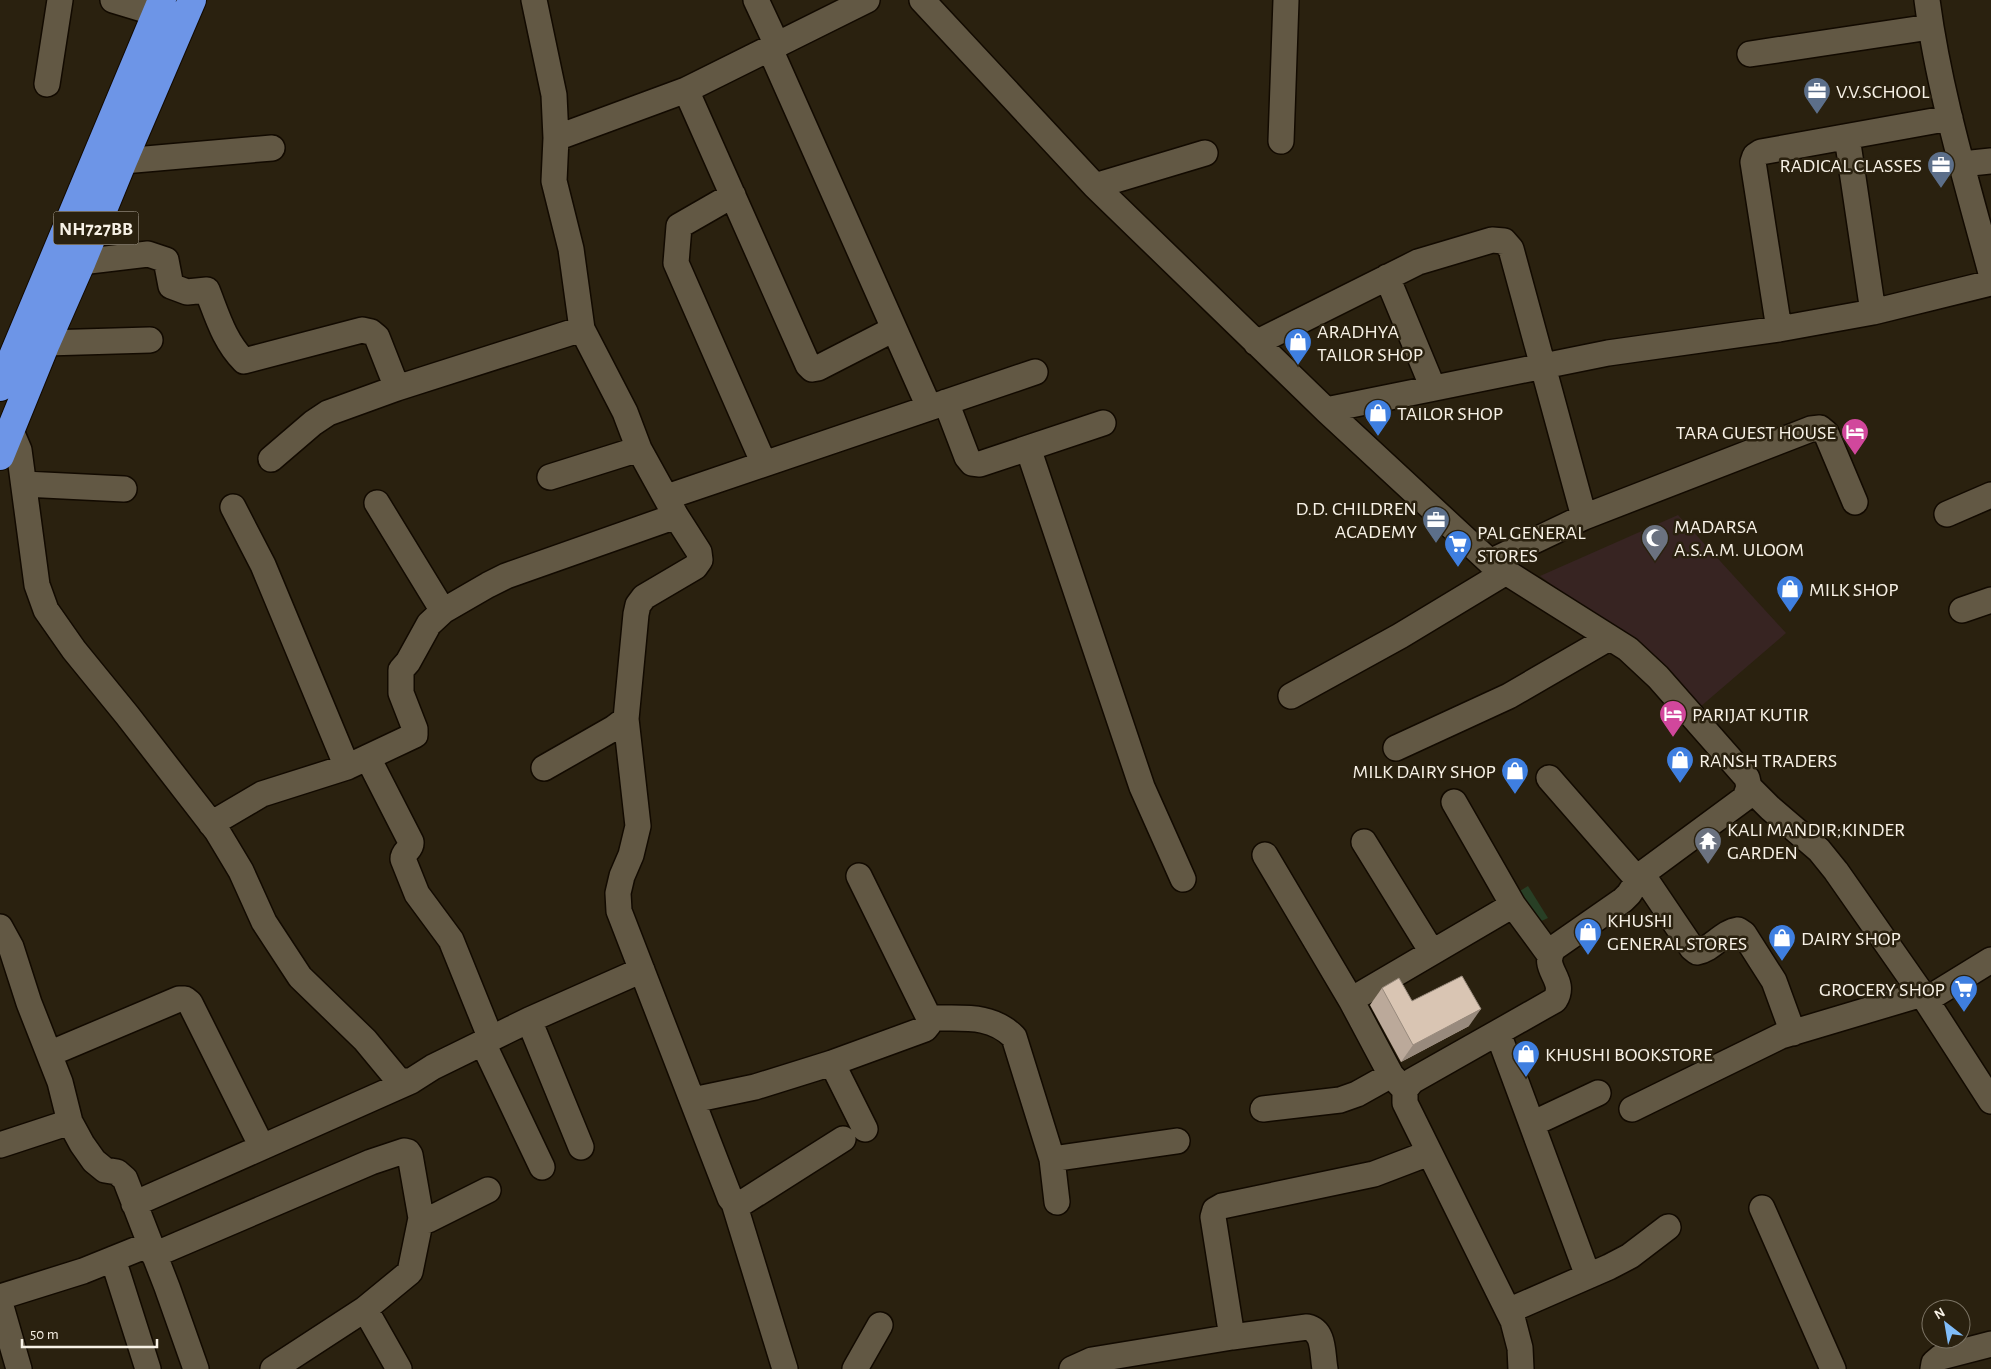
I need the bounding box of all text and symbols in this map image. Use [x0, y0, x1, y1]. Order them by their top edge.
office icon: V.V.SCHOOL [1802, 76, 1832, 115]
place label: V.V.SCHOOL [1836, 82, 1930, 102]
office icon: RADICAL CLASSES [1926, 150, 1956, 189]
place label: RADICAL CLASSES [1780, 156, 1922, 176]
road number: NH727BB [54, 212, 138, 244]
place label: ARADHYA TAILOR SHOP [1317, 322, 1423, 365]
shop icon: ARADHYA TAILOR SHOP [1283, 327, 1313, 366]
shop icon: TAILOR SHOP [1363, 398, 1393, 437]
place label: TAILOR SHOP [1397, 404, 1503, 424]
hotel icon: TARA GUEST HOUSE [1840, 417, 1870, 456]
place label: TARA GUEST HOUSE [1676, 423, 1836, 443]
place label: D.D. CHILDREN ACADEMY [1295, 499, 1417, 542]
office icon: D.D. CHILDREN ACADEMY [1421, 505, 1451, 544]
place label: MADARSA A.S.A.M. ULOOM [1674, 517, 1804, 560]
place label: PAL GENERAL STORES [1477, 523, 1586, 566]
mosque icon: MADARSA A.S.A.M. ULOOM [1640, 523, 1670, 562]
supermarket icon: PAL GENERAL STORES [1443, 529, 1473, 568]
shop icon: MILK SHOP [1775, 574, 1805, 613]
place label: MILK SHOP [1809, 580, 1899, 600]
hotel icon: PARIJAT KUTIR [1658, 699, 1688, 738]
place label: PARIJAT KUTIR [1692, 705, 1809, 725]
shop icon: RANSH TRADERS [1665, 745, 1695, 784]
place label: RANSH TRADERS [1699, 751, 1837, 771]
shop icon: MILK DAIRY SHOP [1500, 756, 1530, 795]
place label: MILK DAIRY SHOP [1352, 762, 1496, 782]
place label: KALI MANDIR;KINDER GARDEN [1727, 820, 1905, 863]
temple icon: KALI MANDIR;KINDER GARDEN [1693, 826, 1723, 865]
place label: KHUSHI GENERAL STORES [1607, 911, 1747, 954]
shop icon: KHUSHI GENERAL STORES [1573, 917, 1603, 956]
shop icon: DAIRY SHOP [1767, 923, 1797, 962]
place label: DAIRY SHOP [1801, 929, 1901, 949]
supermarket icon: GROCERY SHOP [1949, 974, 1979, 1013]
place label: GROCERY SHOP [1819, 980, 1945, 1000]
shop icon: KHUSHI BOOKSTORE [1511, 1039, 1541, 1078]
place label: KHUSHI BOOKSTORE [1545, 1045, 1713, 1065]
north arrow [1921, 1299, 1971, 1349]
text: N [1932, 1305, 1948, 1322]
scale bar [22, 1316, 158, 1348]
text: 50 m [30, 1327, 59, 1342]

